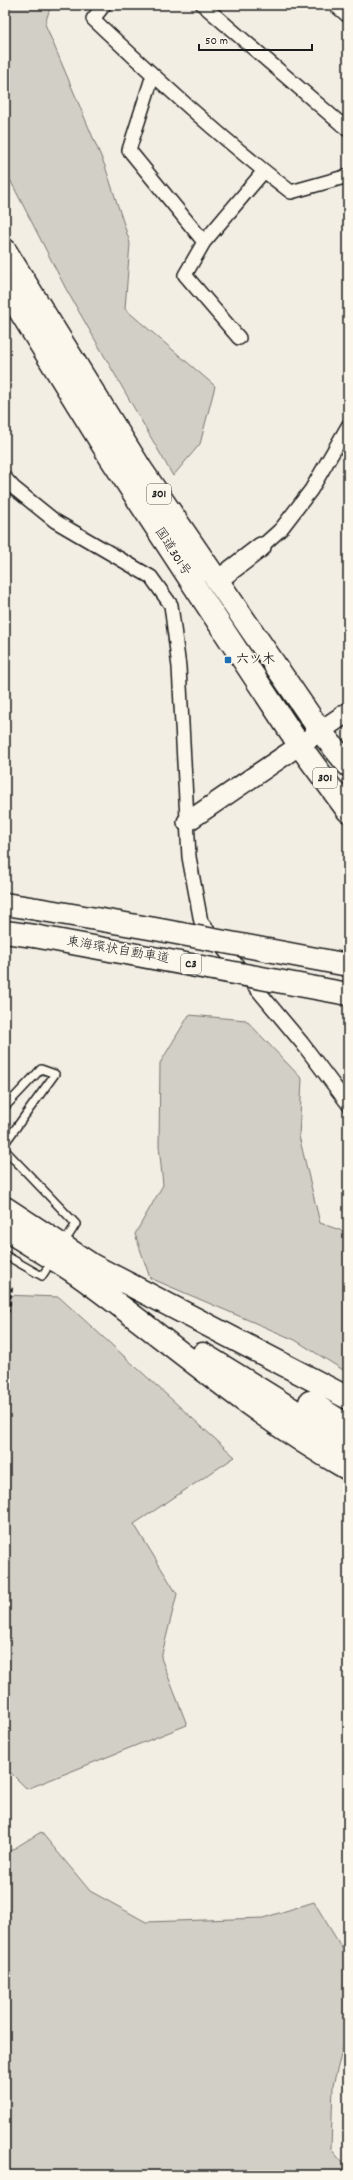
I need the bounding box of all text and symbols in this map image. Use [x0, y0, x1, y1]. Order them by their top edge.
scale bar [199, 26, 312, 52]
text: 50 m [205, 33, 228, 50]
road number: 301 [147, 484, 171, 504]
street label: 国道301号 [149, 524, 195, 580]
place label: 六ツ木 [236, 651, 275, 670]
marker: 六ツ木 [223, 655, 233, 665]
road number: 301 [313, 768, 337, 788]
street label: 東海環状自動車道 [65, 933, 171, 969]
road number: C3 [181, 954, 201, 974]

